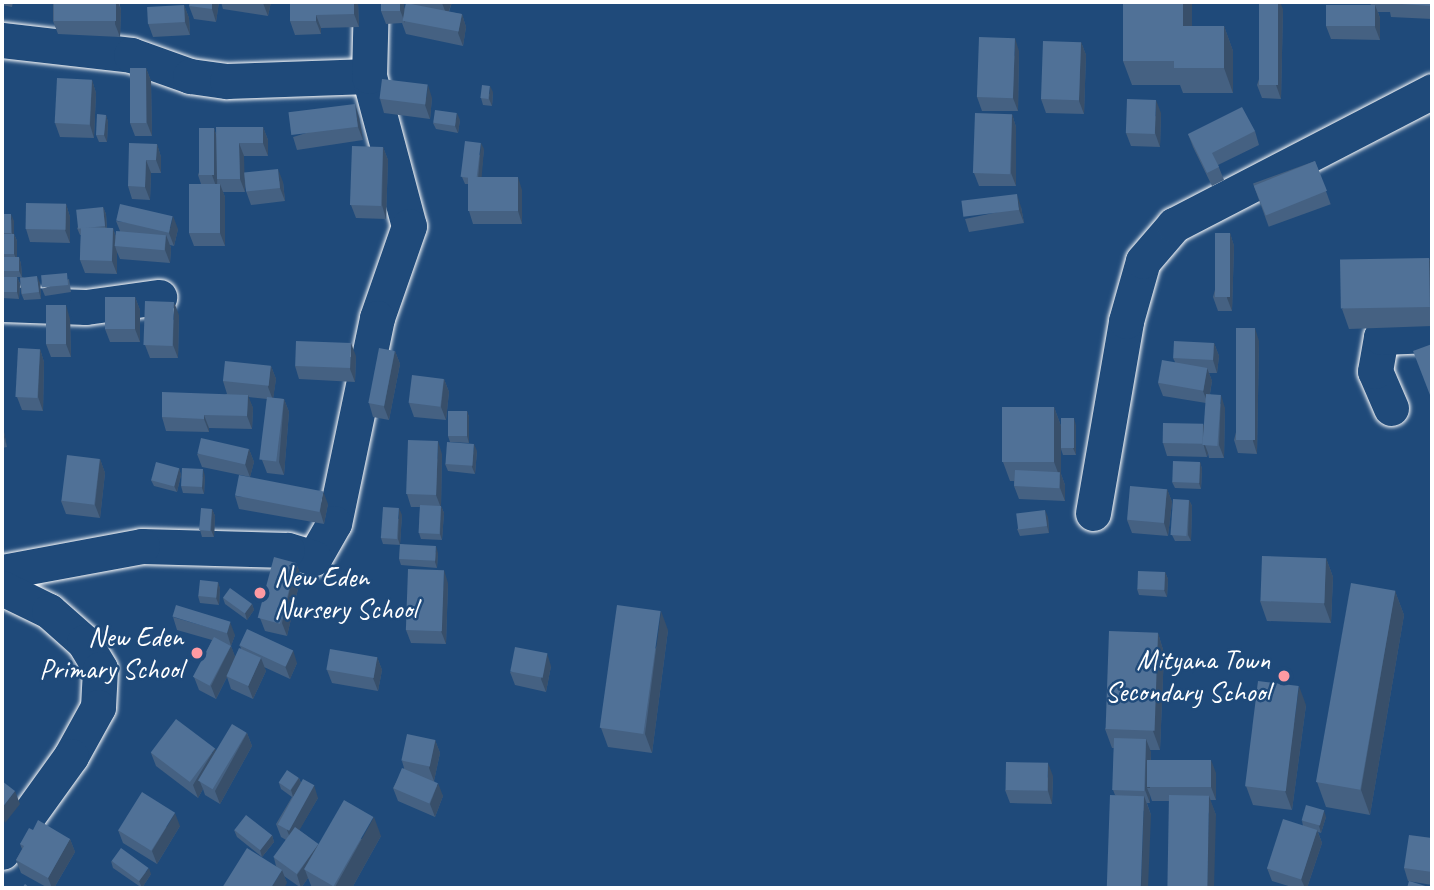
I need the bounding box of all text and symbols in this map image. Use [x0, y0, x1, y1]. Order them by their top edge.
place label: New Eden Nursery School [274, 560, 416, 626]
marker: New Eden Nursery School [252, 585, 268, 601]
place label: New Eden Primary School [40, 620, 183, 686]
place label: Mityana Town Secondary School [1106, 643, 1270, 709]
marker: New Eden Primary School [189, 645, 205, 661]
marker: Mityana Town Secondary School [1276, 668, 1292, 684]

